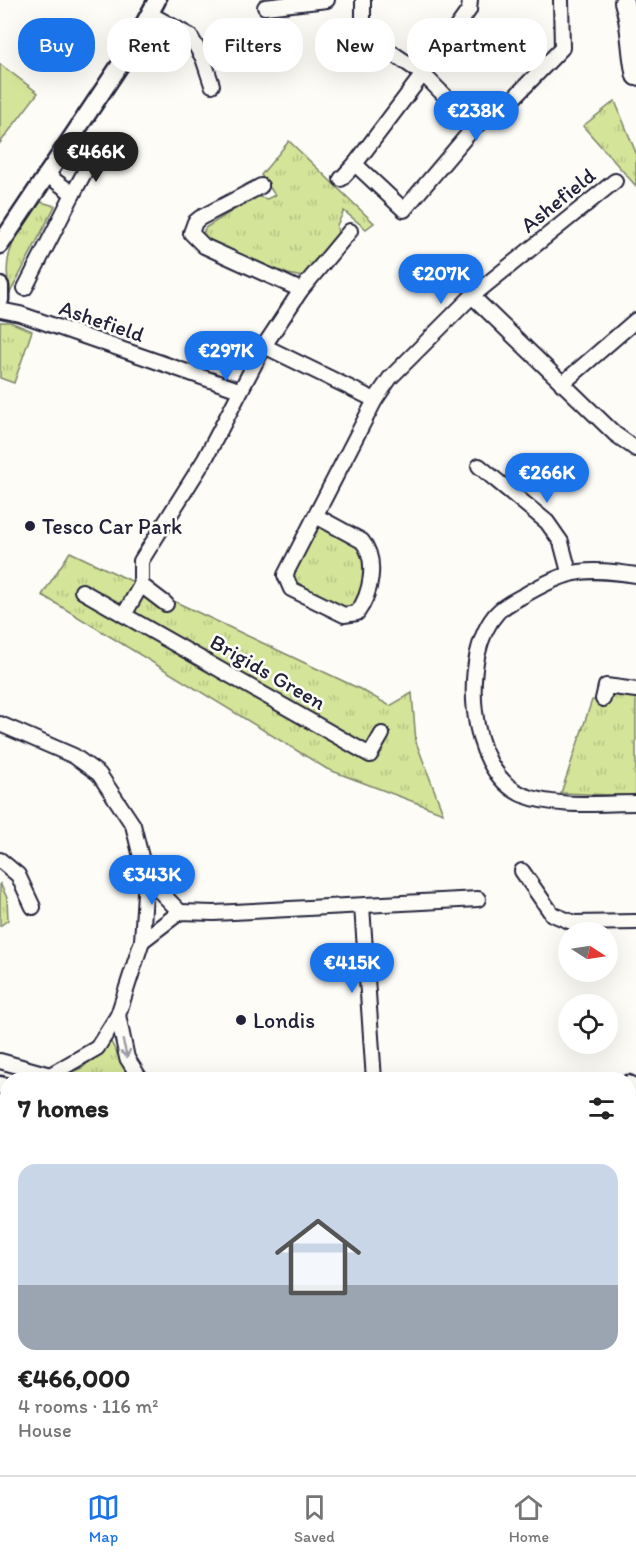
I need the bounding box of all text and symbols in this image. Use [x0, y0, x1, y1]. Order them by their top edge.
chip: Buy [18, 18, 95, 72]
chip: Rent [107, 18, 191, 72]
chip: Filters [203, 18, 303, 72]
chip: New [315, 18, 395, 72]
chip: Apartment [407, 18, 547, 72]
pin: €238K [434, 91, 518, 142]
text: €238K [448, 98, 504, 122]
pin: €466K [54, 132, 138, 183]
text: €466K [67, 139, 125, 163]
street label: Ashefield [515, 162, 601, 238]
pin: €207K [399, 254, 483, 305]
text: €207K [413, 261, 469, 285]
street label: Ashefield [56, 294, 148, 348]
pin: €297K [184, 331, 268, 382]
text: €297K [198, 338, 254, 362]
pin: €266K [505, 453, 589, 504]
text: €266K [519, 460, 575, 484]
place label: Tesco Car Park [42, 513, 182, 540]
marker: Tesco Car Park [23, 519, 37, 533]
street label: Brigids Green [205, 628, 331, 716]
pin: €343K [110, 855, 194, 906]
text: €343K [123, 862, 181, 886]
north arrow [558, 922, 618, 982]
map controls [558, 922, 618, 1054]
pin: €415K [310, 943, 394, 994]
text: €415K [324, 950, 380, 974]
button: locate [558, 994, 618, 1054]
place label: Londis [253, 1007, 315, 1034]
marker: Londis [234, 1013, 248, 1027]
one-way arrow [120, 1039, 132, 1058]
text: 7 homes [18, 1092, 109, 1124]
icon: filters [585, 1092, 618, 1125]
icon: home [264, 1203, 372, 1311]
text: €466,000 [18, 1362, 130, 1394]
text: 4 rooms · 116 m² [18, 1394, 158, 1418]
text: House [18, 1418, 72, 1442]
tab: Map [87, 1491, 120, 1546]
tab: Saved [294, 1491, 335, 1546]
tab: Home [509, 1491, 549, 1546]

